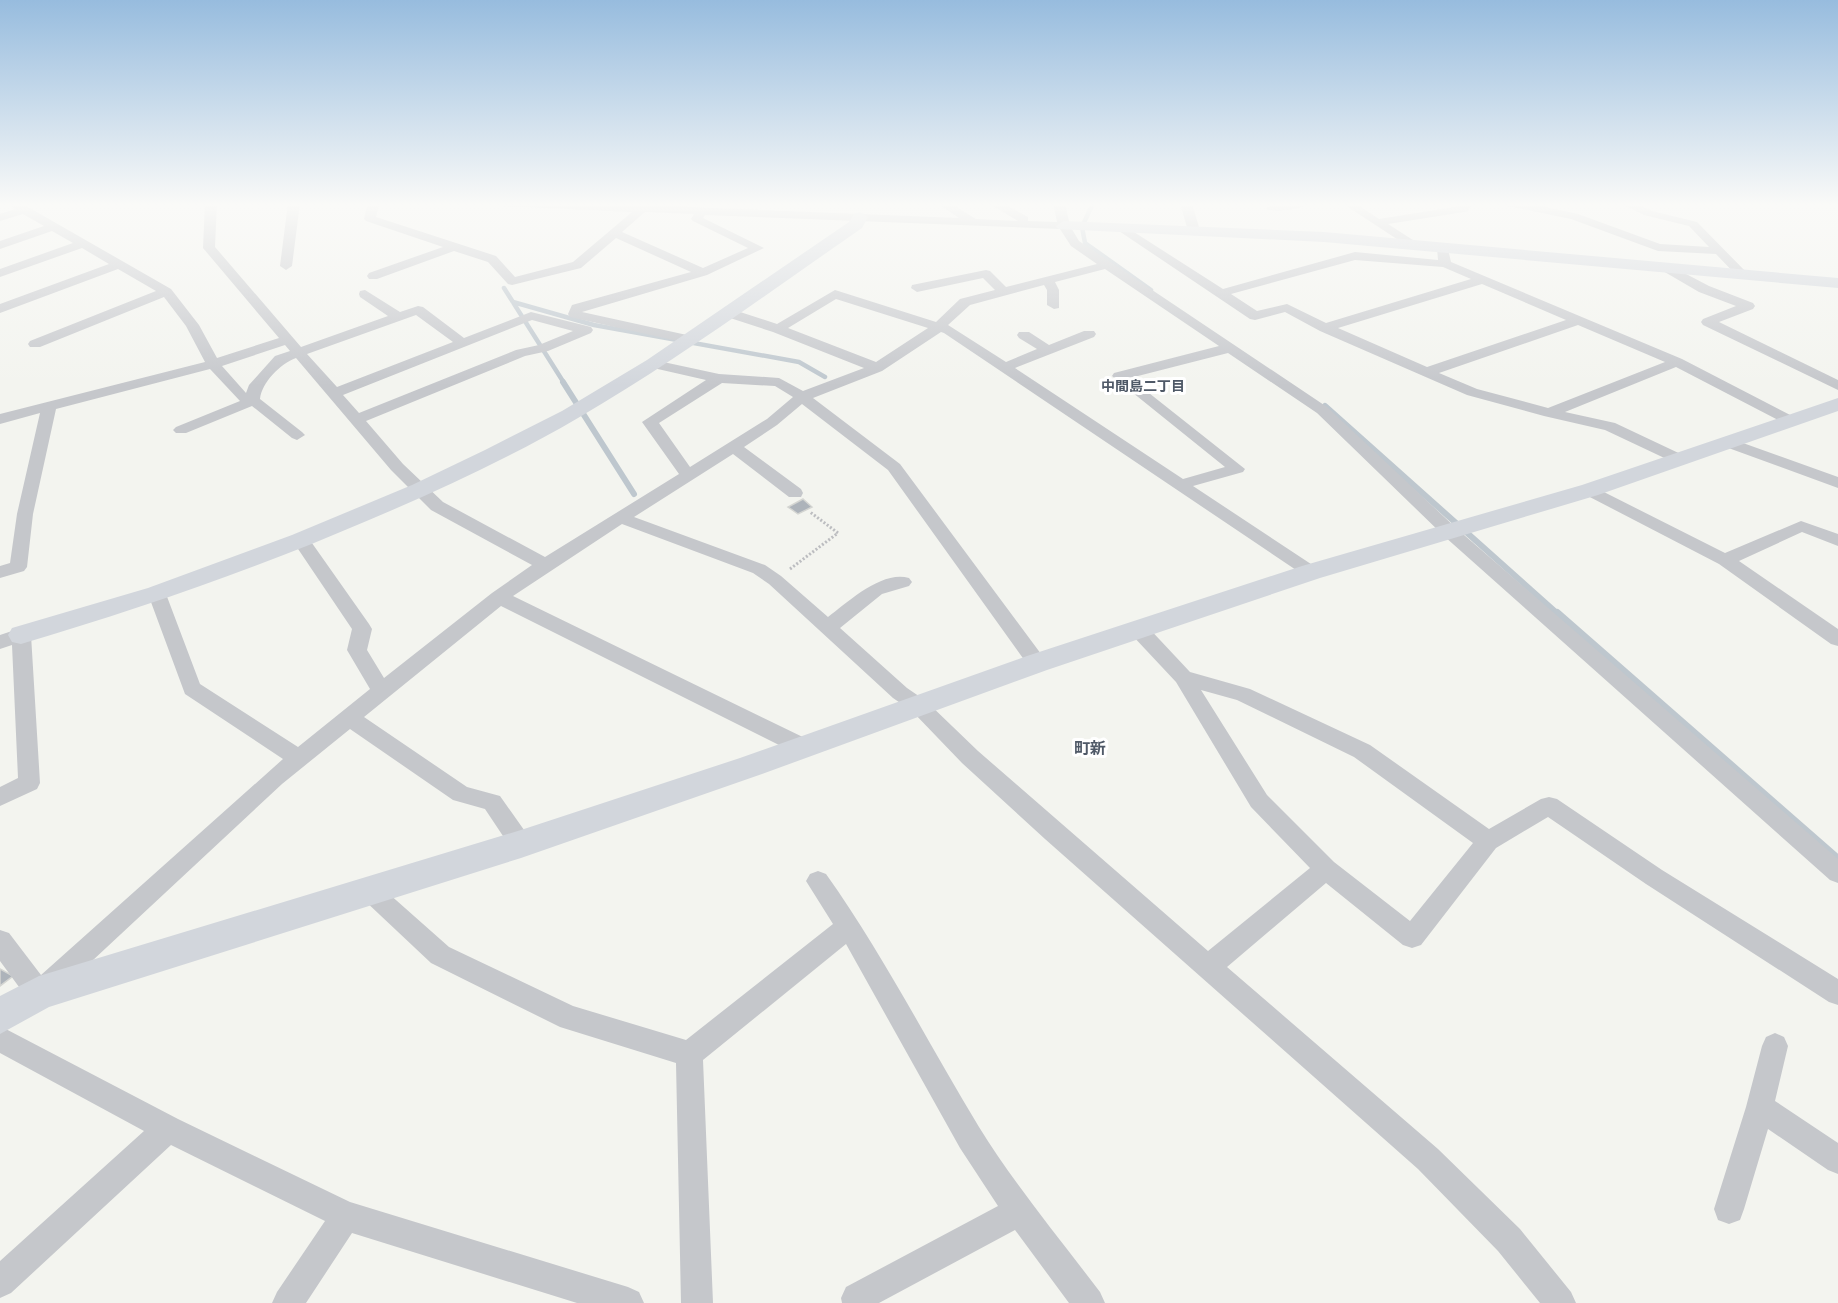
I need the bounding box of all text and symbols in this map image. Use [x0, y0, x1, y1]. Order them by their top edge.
district label: 中間島二丁目 [1101, 377, 1185, 395]
district label: 町新 [1074, 738, 1106, 758]

